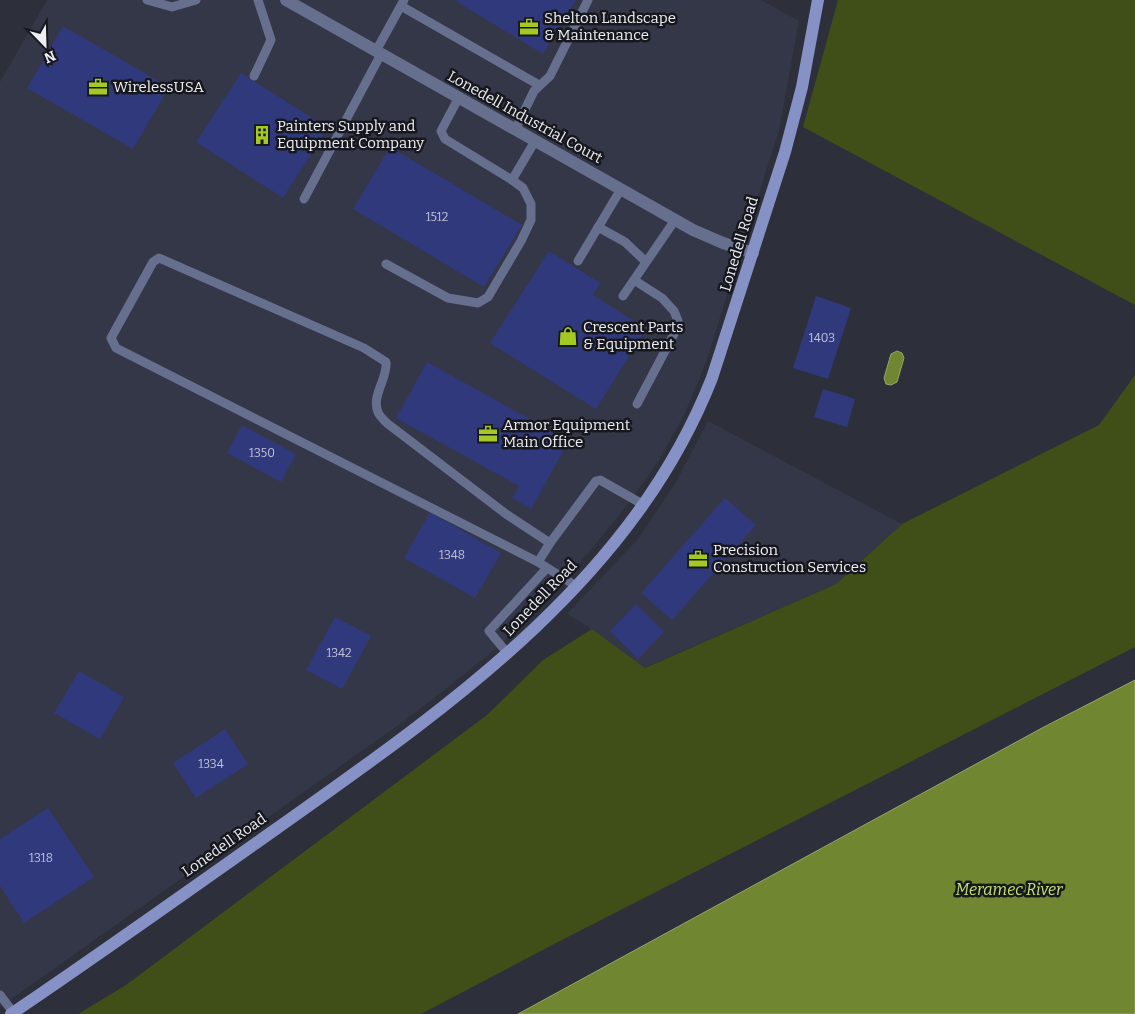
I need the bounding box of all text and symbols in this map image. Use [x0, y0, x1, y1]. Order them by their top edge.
place label: Shelton Landscape & Maintenance [544, 9, 676, 44]
office icon: Shelton Landscape & Maintenance [518, 16, 540, 38]
north arrow [20, 20, 70, 70]
text: N [41, 47, 58, 67]
street label: Lonedell Industrial Court [444, 67, 606, 167]
office icon: WirelessUSA [87, 76, 109, 98]
place label: WirelessUSA [113, 78, 204, 96]
place label: Painters Supply and Equipment Company [277, 117, 424, 152]
building icon: Painters Supply and Equipment Company [251, 124, 273, 146]
street label: Lonedell Road [716, 194, 762, 294]
house number: 1512 [426, 210, 448, 224]
place label: Crescent Parts & Equipment [583, 318, 683, 353]
shop icon: Crescent Parts & Equipment [557, 325, 579, 347]
house number: 1403 [809, 331, 835, 345]
place label: Armor Equipment Main Office [503, 416, 631, 451]
office icon: Armor Equipment Main Office [477, 423, 499, 445]
house number: 1350 [249, 446, 275, 460]
place label: Precision Construction Services [713, 541, 866, 576]
house number: 1348 [439, 548, 465, 562]
office icon: Precision Construction Services [687, 548, 709, 570]
street label: Lonedell Road [499, 556, 581, 640]
house number: 1342 [326, 646, 352, 660]
house number: 1334 [198, 757, 224, 771]
street label: Lonedell Road [179, 809, 270, 881]
house number: 1318 [29, 851, 53, 865]
water label: Meramec River [955, 880, 1064, 899]

